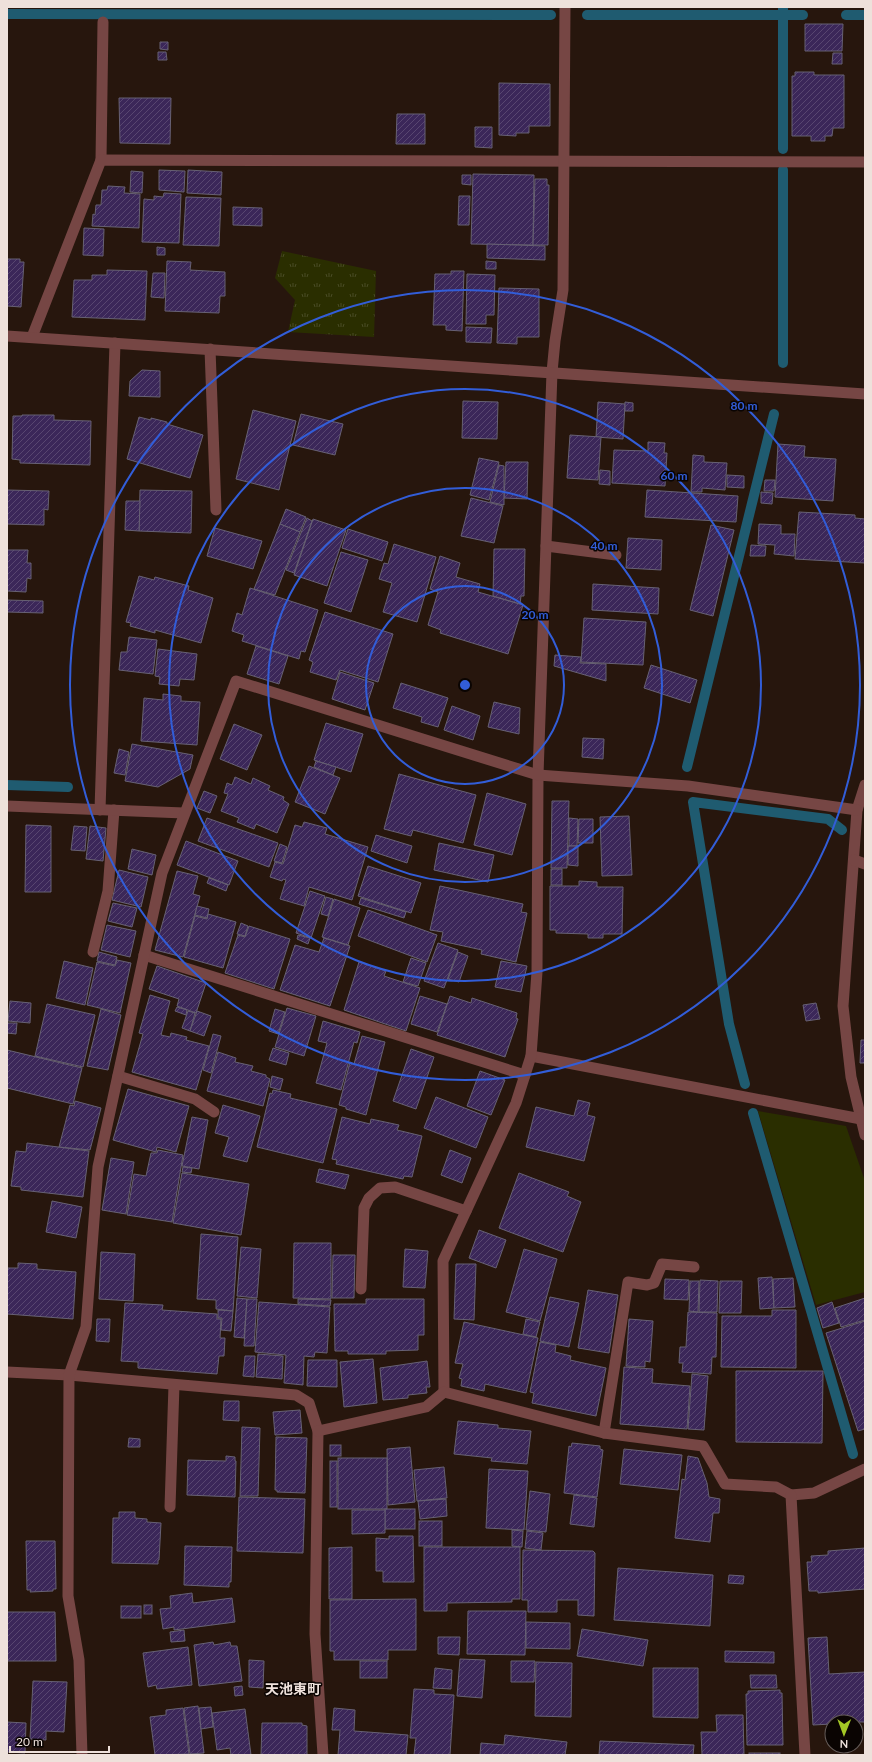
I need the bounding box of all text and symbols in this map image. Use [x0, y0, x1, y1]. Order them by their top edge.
text: 80 m [731, 398, 757, 413]
text: 60 m [661, 468, 687, 483]
text: 40 m [591, 538, 617, 553]
text: 20 m [522, 607, 548, 622]
centre of rings [458, 678, 472, 692]
district label: 天池東町 [265, 1680, 321, 1697]
north arrow [824, 1714, 864, 1754]
scale bar [10, 1728, 109, 1754]
text: 20 m [16, 1734, 43, 1749]
text: N [839, 1738, 848, 1751]

